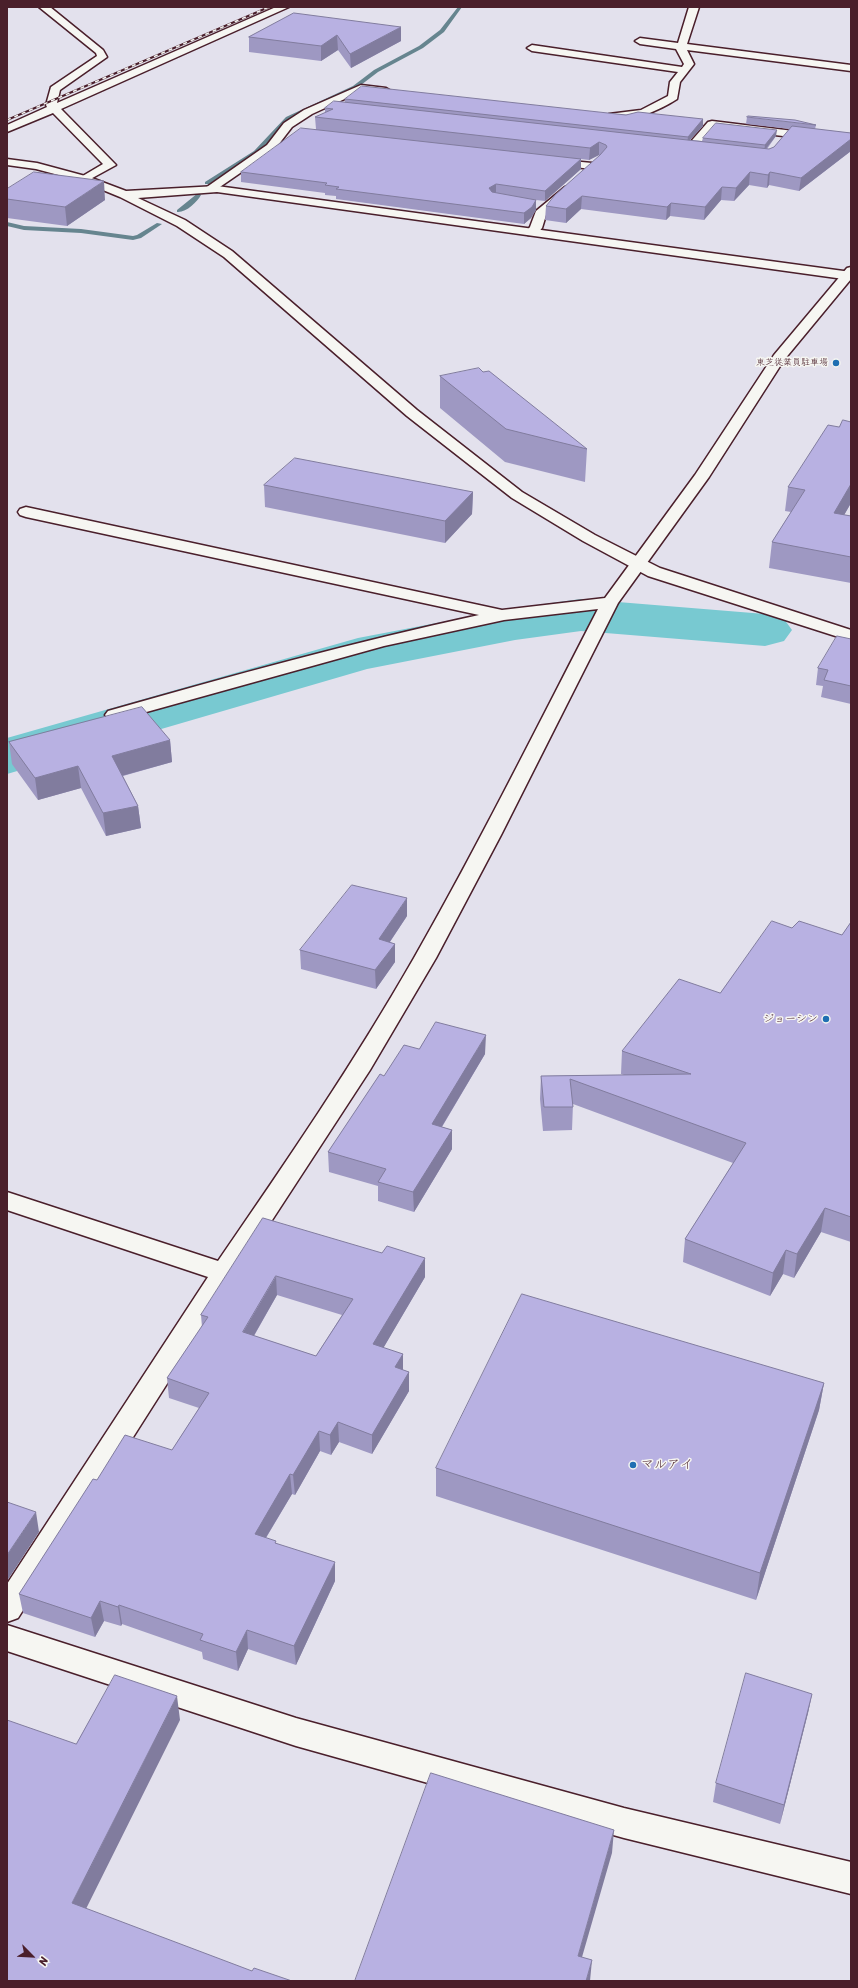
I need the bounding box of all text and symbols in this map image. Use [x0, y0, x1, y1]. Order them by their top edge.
place label: 東芝従業員駐車場 [756, 358, 828, 368]
marker: 東芝従業員駐車場 [831, 358, 841, 368]
place label: ジョーシン [763, 1012, 818, 1026]
marker: ジョーシン [821, 1014, 831, 1024]
place label: マルアイ [641, 1457, 693, 1473]
marker: マルアイ [628, 1460, 638, 1470]
north arrow [12, 1936, 52, 1976]
text: N [33, 1954, 54, 1968]

